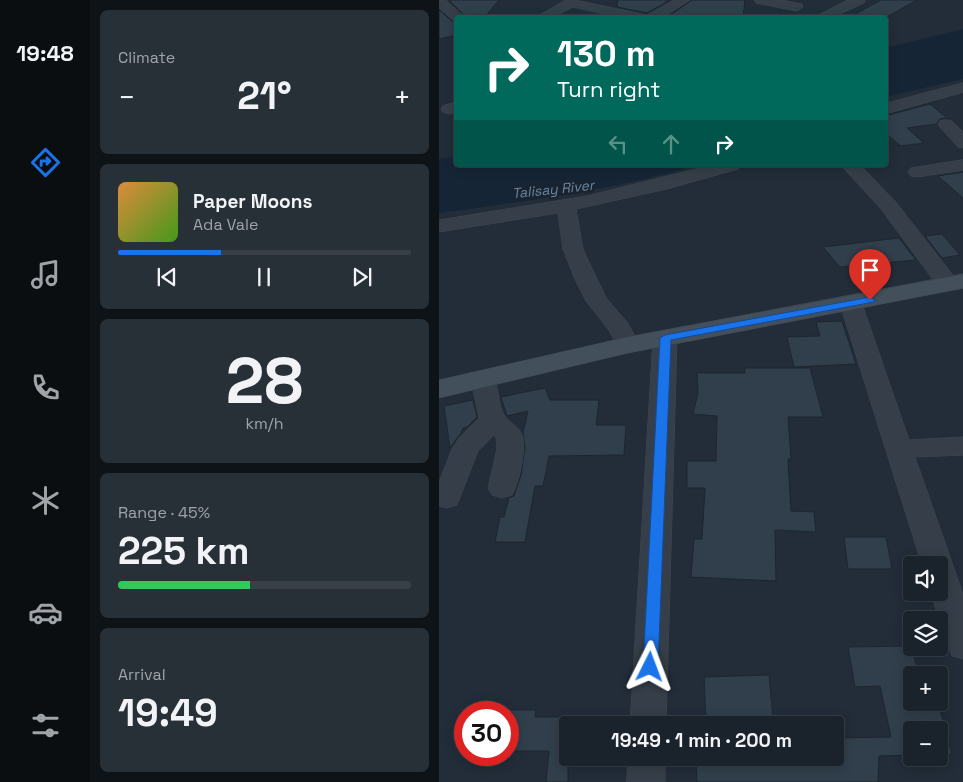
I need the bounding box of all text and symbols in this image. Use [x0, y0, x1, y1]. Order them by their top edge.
text: 130 m [557, 32, 656, 76]
icon: right [474, 35, 539, 100]
text: 19:48 [16, 39, 74, 67]
text: Climate [118, 47, 175, 68]
text: 21° [237, 72, 292, 120]
text: Turn right [557, 75, 660, 103]
text: − [118, 79, 135, 115]
text: + [394, 79, 411, 115]
icon: left [604, 130, 632, 158]
icon: ahead [657, 130, 685, 158]
icon: right [710, 130, 738, 158]
icon: directions [28, 145, 63, 180]
water label: Talisay River [511, 176, 597, 202]
text: Paper Moons [193, 189, 312, 214]
text: Ada Vale [193, 214, 258, 235]
pin [849, 249, 891, 300]
icon: arrive [856, 256, 884, 284]
icon: music [28, 257, 63, 292]
icon: previous [153, 263, 181, 291]
icon: pause [250, 263, 278, 291]
icon: next [348, 263, 376, 291]
text: 28 [226, 339, 303, 422]
icon: phone [28, 370, 63, 405]
text: km/h [245, 413, 284, 434]
icon: climate [28, 483, 63, 518]
text: Range · 45% [118, 502, 210, 523]
text: 225 km [118, 527, 249, 575]
map controls [903, 556, 948, 766]
button: sound [903, 556, 948, 601]
icon: car [28, 595, 63, 630]
button: layers [903, 611, 948, 656]
position arrow [623, 640, 675, 692]
text: Arrival [118, 664, 166, 685]
button: + [903, 666, 948, 711]
text: 19:49 [118, 689, 218, 737]
speed limit sign: 30 [454, 701, 519, 766]
icon: filters [28, 708, 63, 743]
button: − [903, 721, 948, 766]
text: 19:49 · 1 min · 200 m [611, 728, 792, 753]

